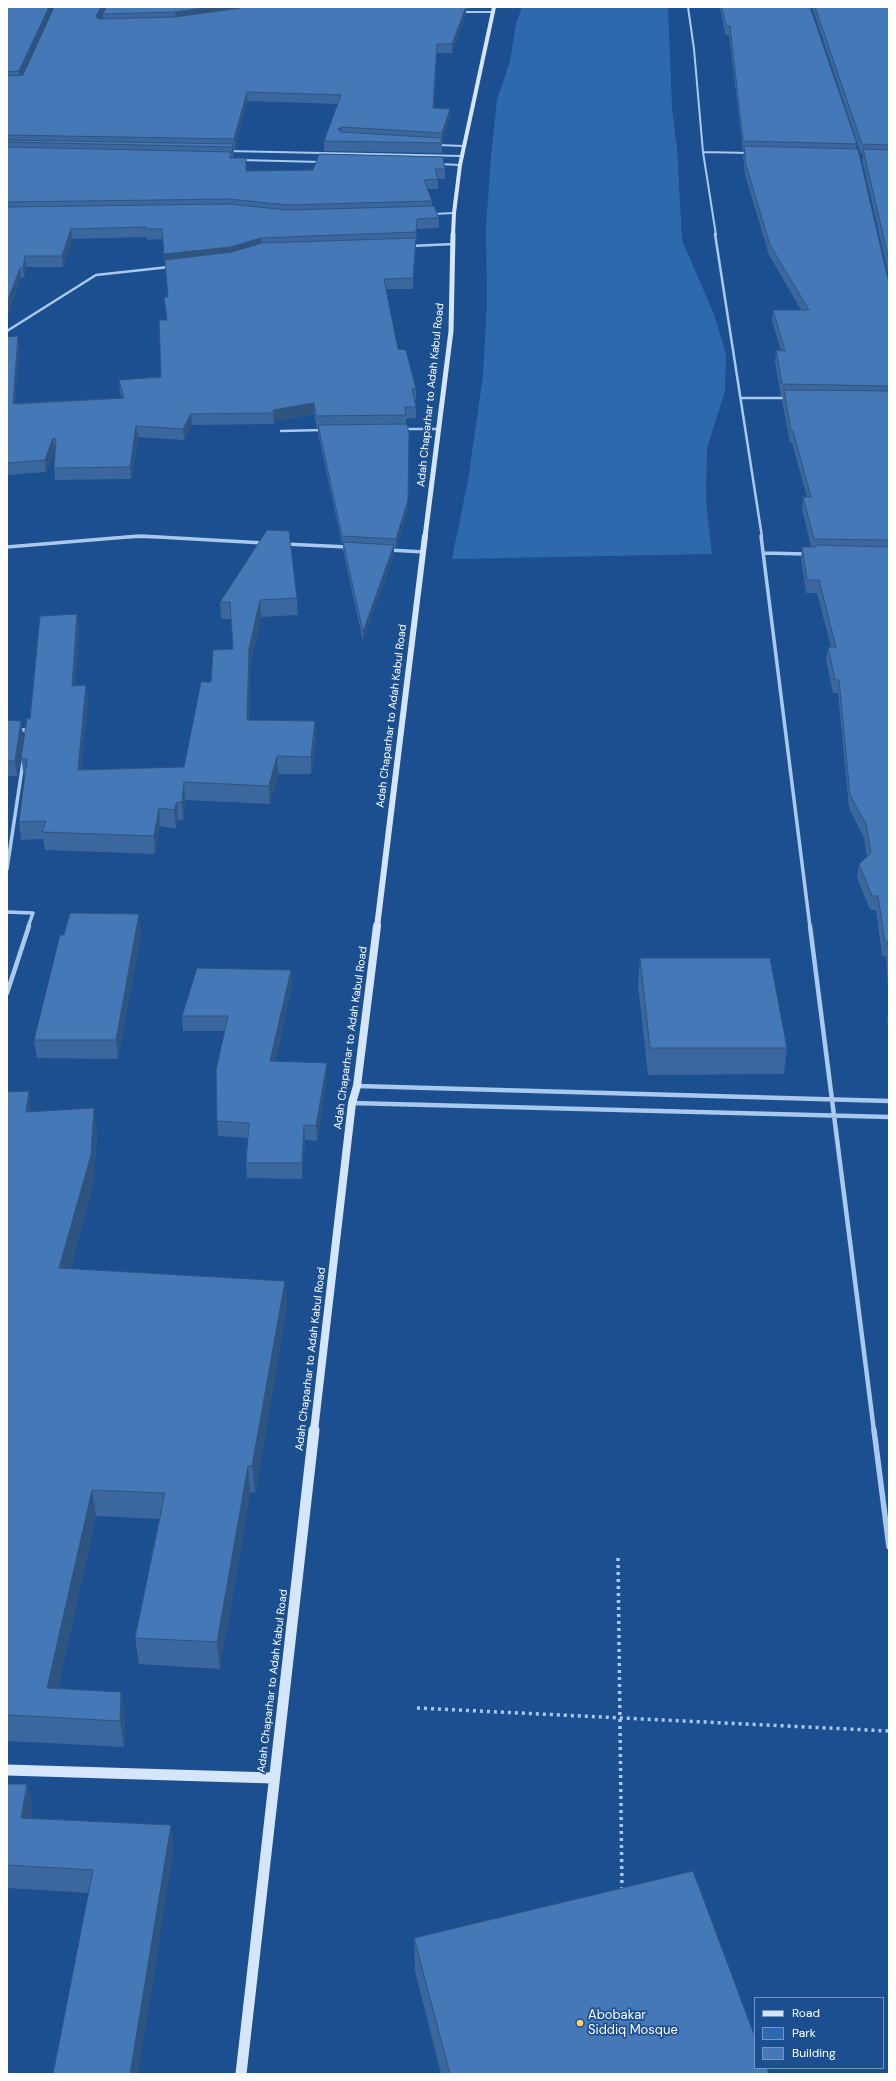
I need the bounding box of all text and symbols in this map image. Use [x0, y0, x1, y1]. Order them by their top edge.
street label: Adah Chaparhar to Adah Kabul Road [415, 302, 447, 488]
street label: Adah Chaparhar to Adah Kabul Road [374, 624, 410, 808]
street label: Adah Chaparhar to Adah Kabul Road [332, 946, 370, 1130]
street label: Adah Chaparhar to Adah Kabul Road [293, 1267, 329, 1451]
street label: Adah Chaparhar to Adah Kabul Road [255, 1589, 291, 1773]
legend [754, 1997, 884, 2069]
text: Road [792, 2005, 820, 2021]
place label: Abobakar Siddiq Mosque [588, 2008, 678, 2039]
marker: Abobakar Siddiq Mosque [575, 2018, 585, 2028]
text: Park [792, 2025, 816, 2041]
text: Building [792, 2045, 836, 2061]

